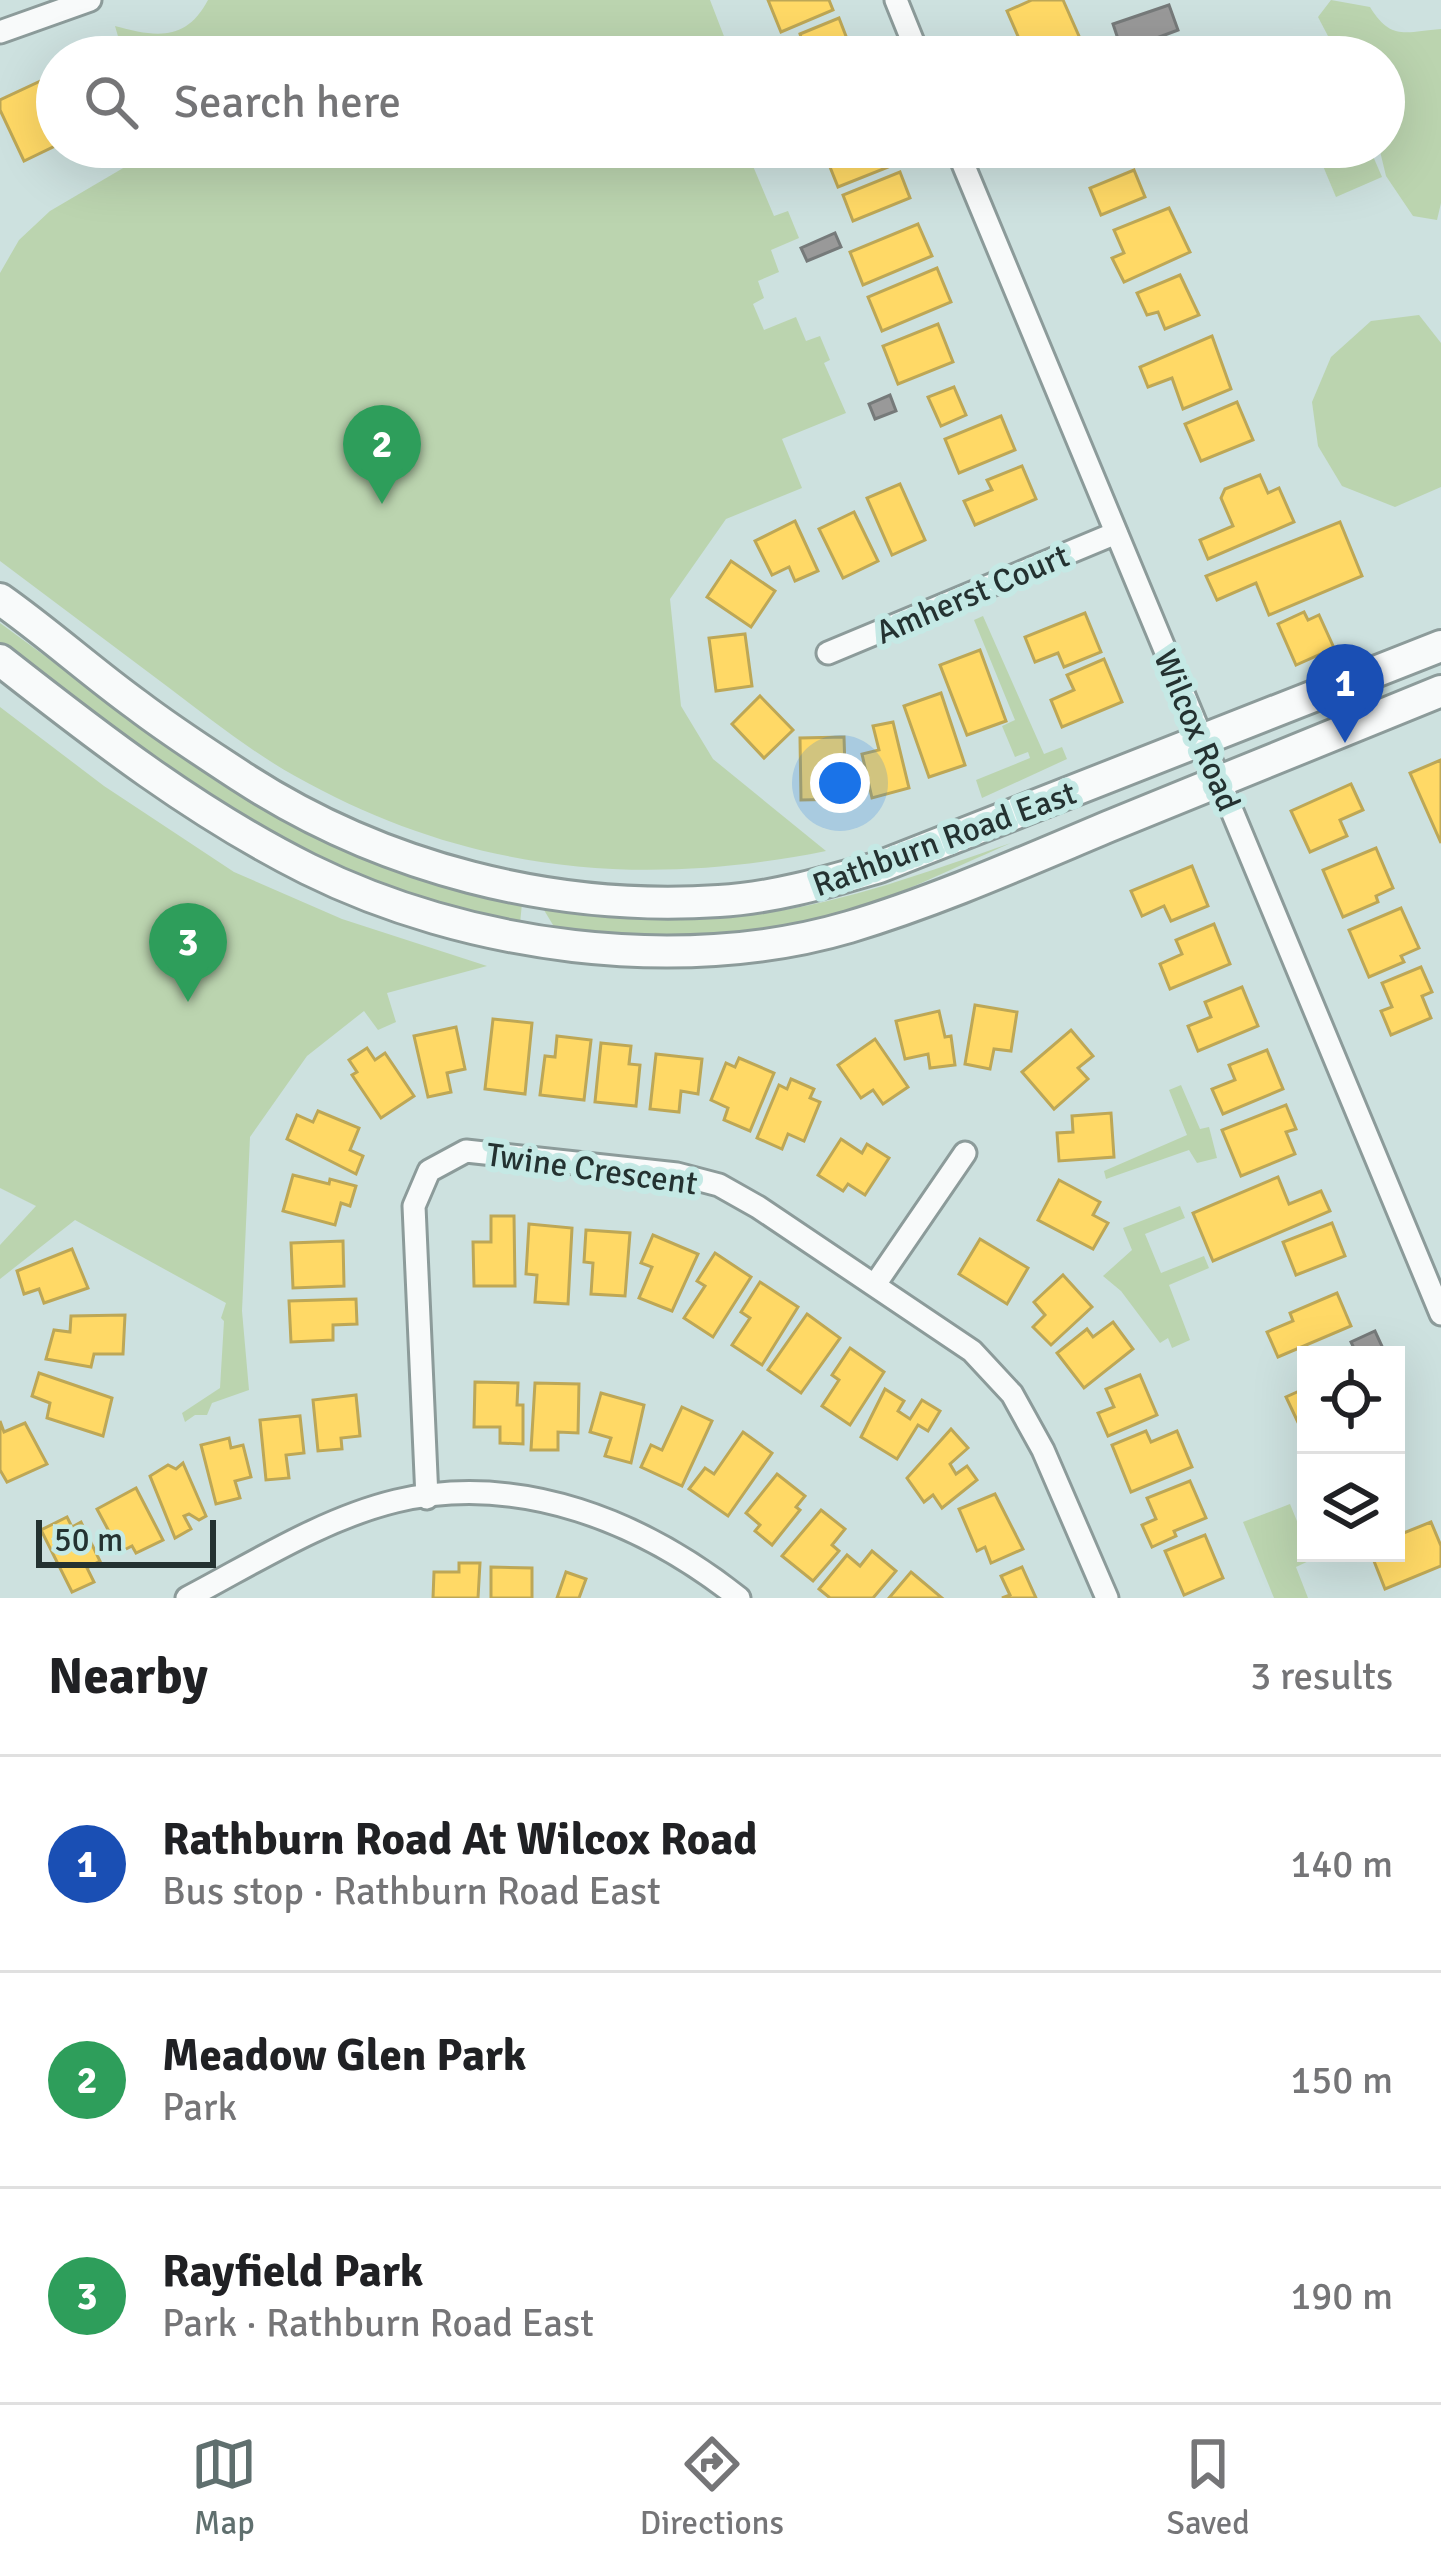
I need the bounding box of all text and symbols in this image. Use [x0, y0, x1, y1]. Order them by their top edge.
search box [36, 36, 1405, 168]
icon: search [78, 69, 144, 135]
text: Search here [174, 75, 401, 130]
pin: 2 [343, 405, 421, 504]
street label: Amherst Court [870, 535, 1075, 653]
street label: Wilcox Road [1144, 644, 1249, 817]
pin: 1 [1306, 644, 1384, 743]
your location [810, 753, 870, 813]
street label: Rathburn Road East [807, 773, 1082, 906]
pin: 3 [149, 903, 227, 1002]
street label: Twine Crescent [484, 1134, 700, 1205]
map controls [1297, 1346, 1405, 1562]
button: locate [1297, 1346, 1405, 1454]
button: layers [1297, 1454, 1405, 1562]
scale bar [36, 1514, 216, 1567]
text: 50 m [54, 1520, 123, 1561]
text: Nearby [48, 1645, 208, 1708]
text: 3 results [1250, 1652, 1393, 1700]
text: Rathburn Road At Wilcox Road [162, 1812, 757, 1867]
text: 1 [76, 1840, 98, 1888]
text: 140 m [1290, 1840, 1393, 1888]
text: Bus stop · Rathburn Road East [162, 1867, 661, 1915]
text: Meadow Glen Park [162, 2028, 526, 2083]
text: 2 [76, 2056, 98, 2104]
text: 150 m [1290, 2056, 1393, 2104]
text: Park [162, 2083, 237, 2131]
text: Rayfield Park [162, 2244, 423, 2299]
text: 3 [76, 2272, 98, 2320]
text: 190 m [1290, 2272, 1393, 2320]
text: Park · Rathburn Road East [162, 2299, 594, 2347]
tab: Map [191, 2431, 257, 2544]
tab: Directions [640, 2431, 784, 2544]
tab: Saved [1167, 2431, 1250, 2544]

